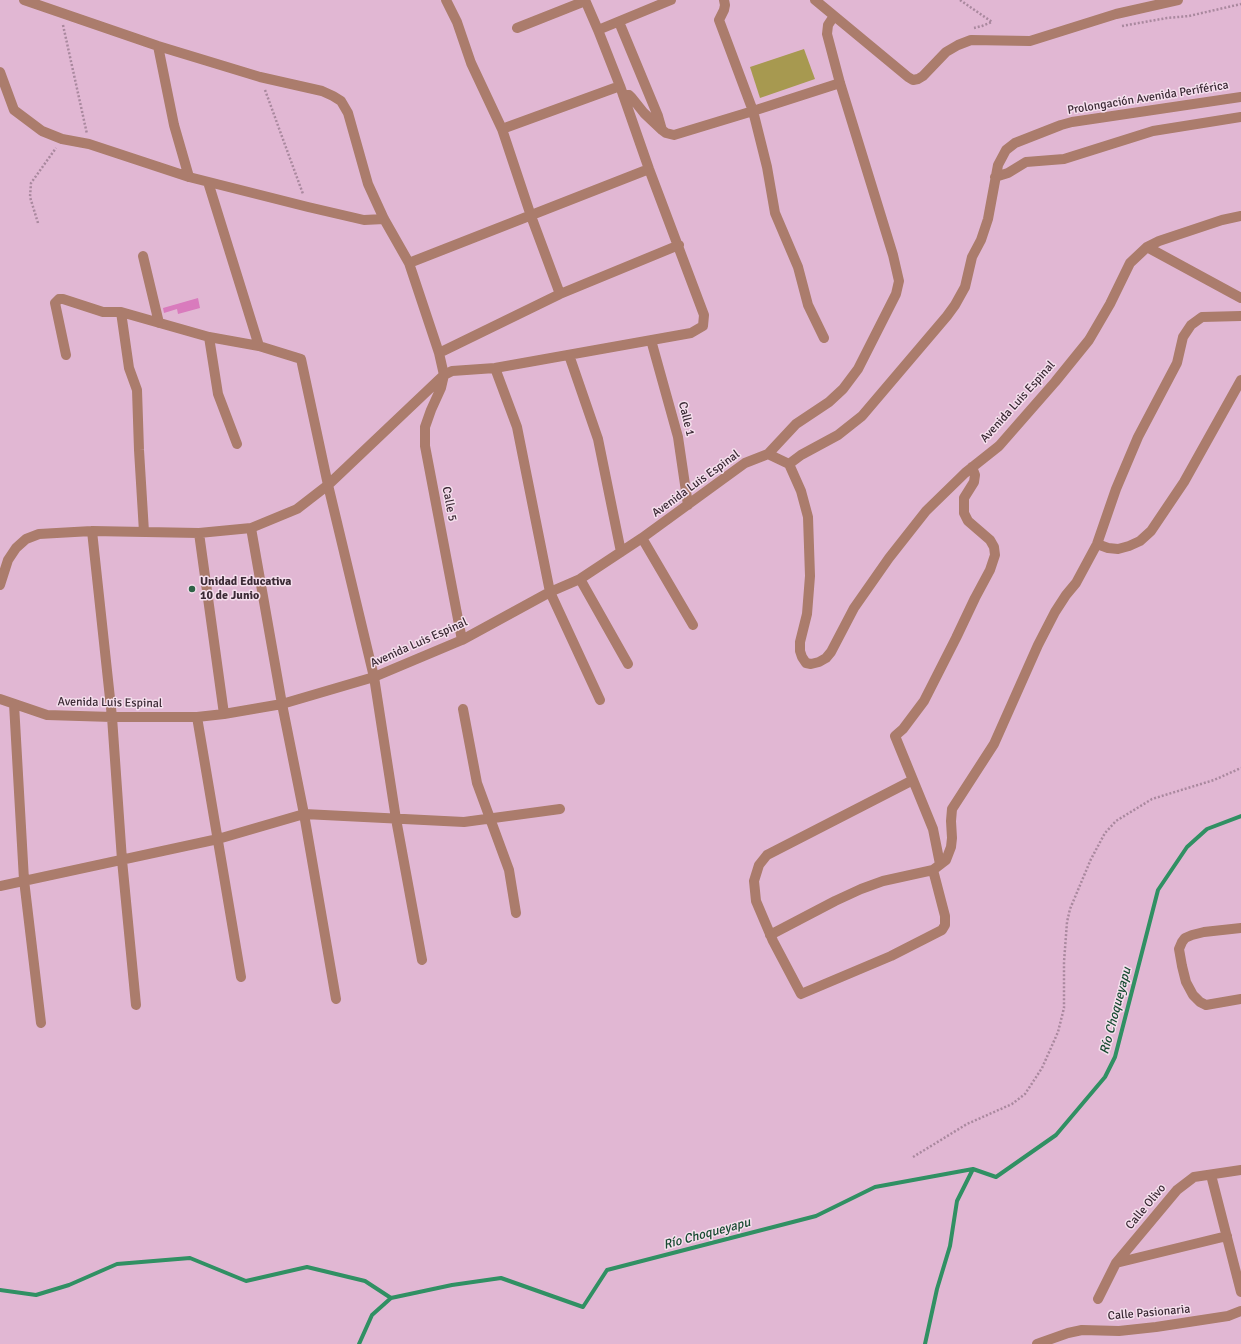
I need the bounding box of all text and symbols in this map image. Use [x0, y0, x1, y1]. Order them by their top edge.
street label: Prolongación Avenida Periférica [1066, 78, 1230, 118]
street label: Avenida Luis Espinal [978, 358, 1058, 446]
street label: Calle 1 [675, 400, 697, 438]
street label: Avenida Luis Espinal [649, 447, 743, 521]
street label: Calle 5 [439, 485, 459, 523]
place label: Unidad Educativa 10 de Junio [200, 575, 291, 603]
marker: Unidad Educativa 10 de Junio [187, 584, 197, 594]
street label: Avenida Luis Espinal [368, 615, 470, 671]
street label: Avenida Luis Espinal [57, 695, 163, 711]
water label: Río Choqueyapu [1097, 966, 1135, 1056]
street label: Calle Olivo [1123, 1181, 1169, 1233]
water label: Río Choqueyapu [662, 1215, 752, 1253]
street label: Calle Pasionaria [1107, 1302, 1191, 1324]

